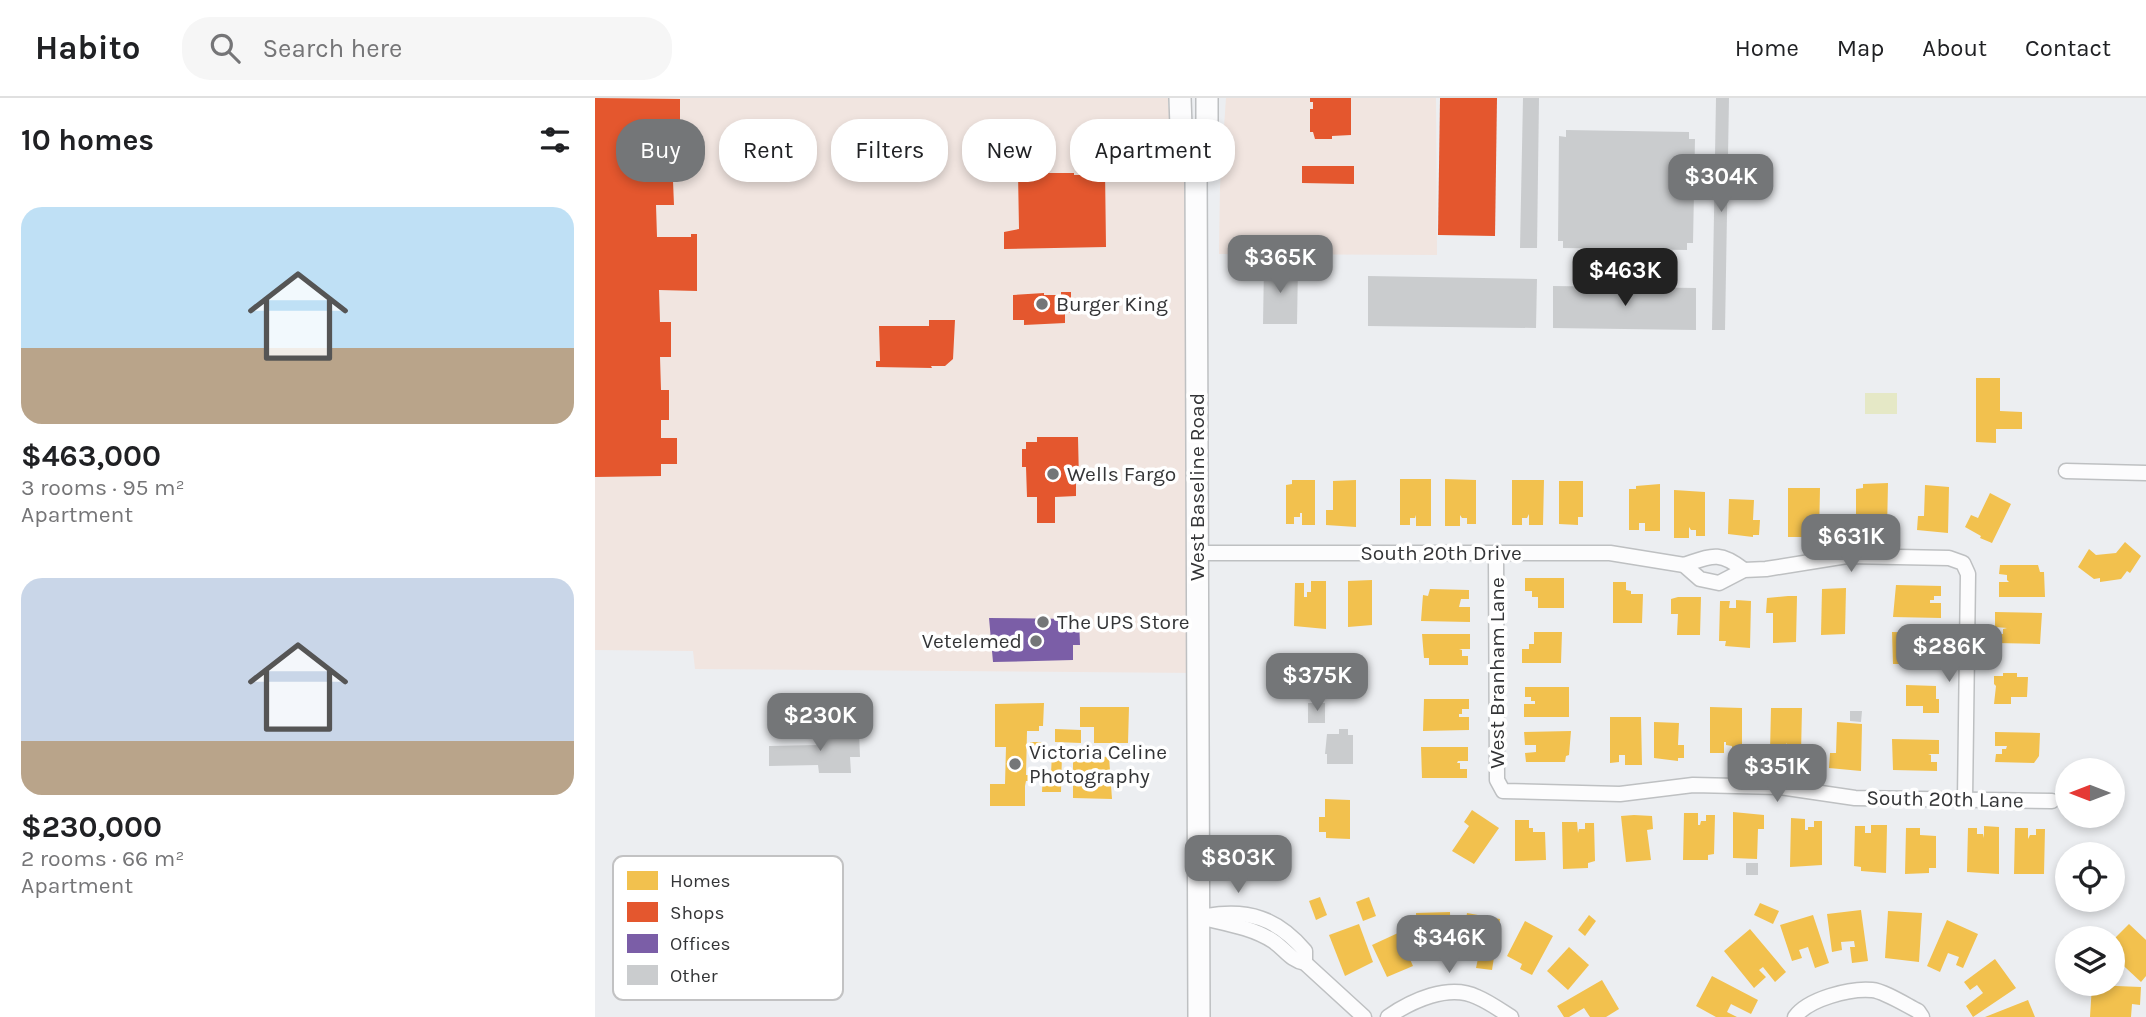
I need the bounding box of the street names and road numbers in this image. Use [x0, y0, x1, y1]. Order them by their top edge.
street label: West Baseline Road [1185, 393, 1209, 581]
street label: South 20th Drive [1360, 541, 1522, 565]
street label: West Branham Lane [1485, 577, 1509, 769]
street label: South 20th Lane [1866, 786, 2024, 812]

